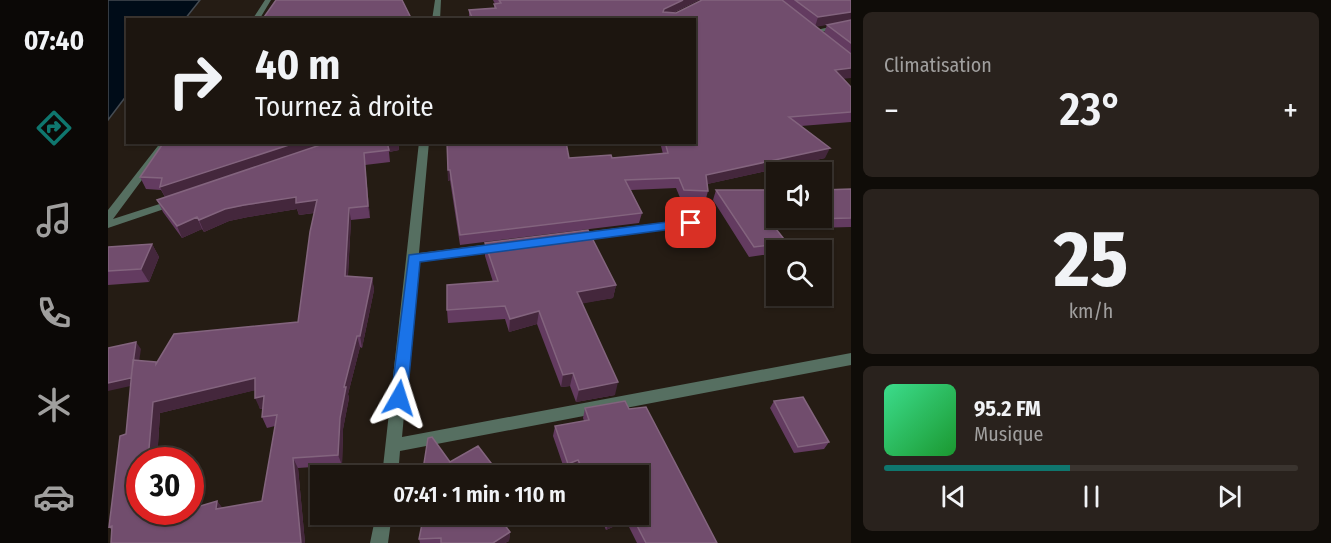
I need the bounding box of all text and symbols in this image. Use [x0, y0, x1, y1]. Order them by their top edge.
text: 07:40 [24, 25, 84, 57]
text: 40 m [255, 40, 340, 90]
icon: right [156, 42, 234, 120]
text: Climatisation [884, 53, 992, 77]
text: 23° [1060, 83, 1122, 137]
text: Tournez à droite [255, 91, 434, 123]
text: − [884, 91, 899, 131]
text: + [1283, 91, 1298, 131]
icon: directions [33, 107, 75, 149]
map controls [766, 162, 832, 306]
button: sound [766, 162, 832, 228]
pin [665, 197, 716, 248]
icon: music [33, 199, 75, 241]
icon: arrive [674, 206, 707, 239]
text: 25 [1054, 213, 1128, 307]
button: search [766, 240, 832, 306]
icon: phone [33, 292, 75, 334]
text: km/h [1069, 299, 1113, 323]
position arrow [367, 366, 431, 430]
icon: climate [33, 384, 75, 426]
text: 95.2 FM [974, 395, 1041, 422]
text: Musique [974, 422, 1043, 446]
speed limit sign: 30 [126, 447, 204, 525]
icon: car [33, 476, 75, 518]
icon: previous [937, 480, 970, 513]
icon: pause [1075, 480, 1108, 513]
icon: next [1213, 480, 1246, 513]
text: 07:41 · 1 min · 110 m [393, 481, 566, 508]

